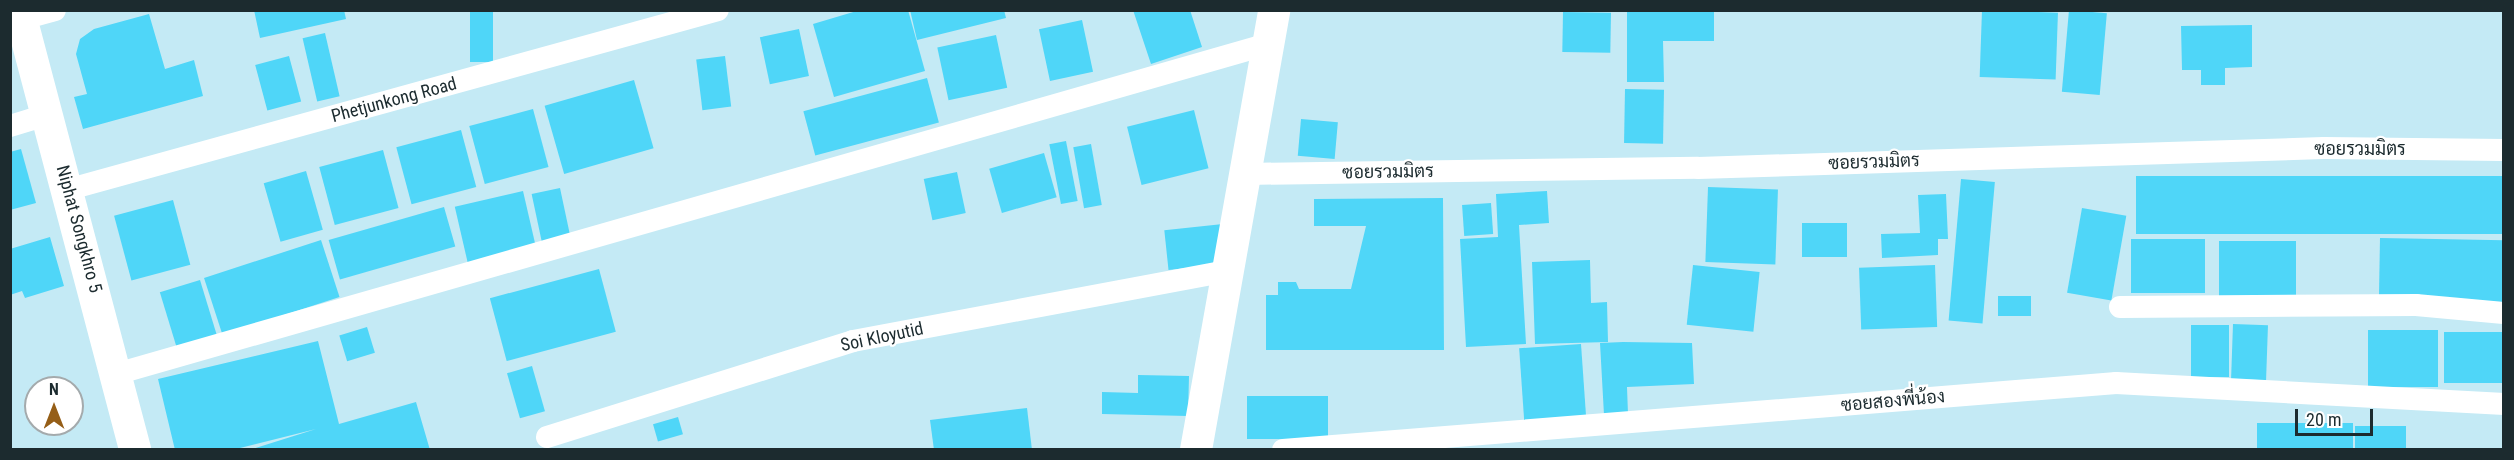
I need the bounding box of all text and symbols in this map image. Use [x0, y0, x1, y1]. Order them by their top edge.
street label: Phetjunkong Road [329, 73, 459, 127]
street label: ซอยรวมมิตร [2314, 138, 2406, 160]
street label: ซอยรวมมิตร [1828, 150, 1920, 174]
street label: ซอยรวมมิตร [1342, 160, 1434, 184]
street label: Niphat Songkhro 5 [52, 163, 106, 295]
street label: Soi Kloyutid [839, 318, 925, 356]
north arrow [24, 376, 84, 436]
text: N [49, 380, 59, 399]
street label: ซอยสองพี่น้อง [1840, 386, 1946, 416]
scale bar [2298, 397, 2376, 435]
text: 20 m [2306, 409, 2341, 430]

